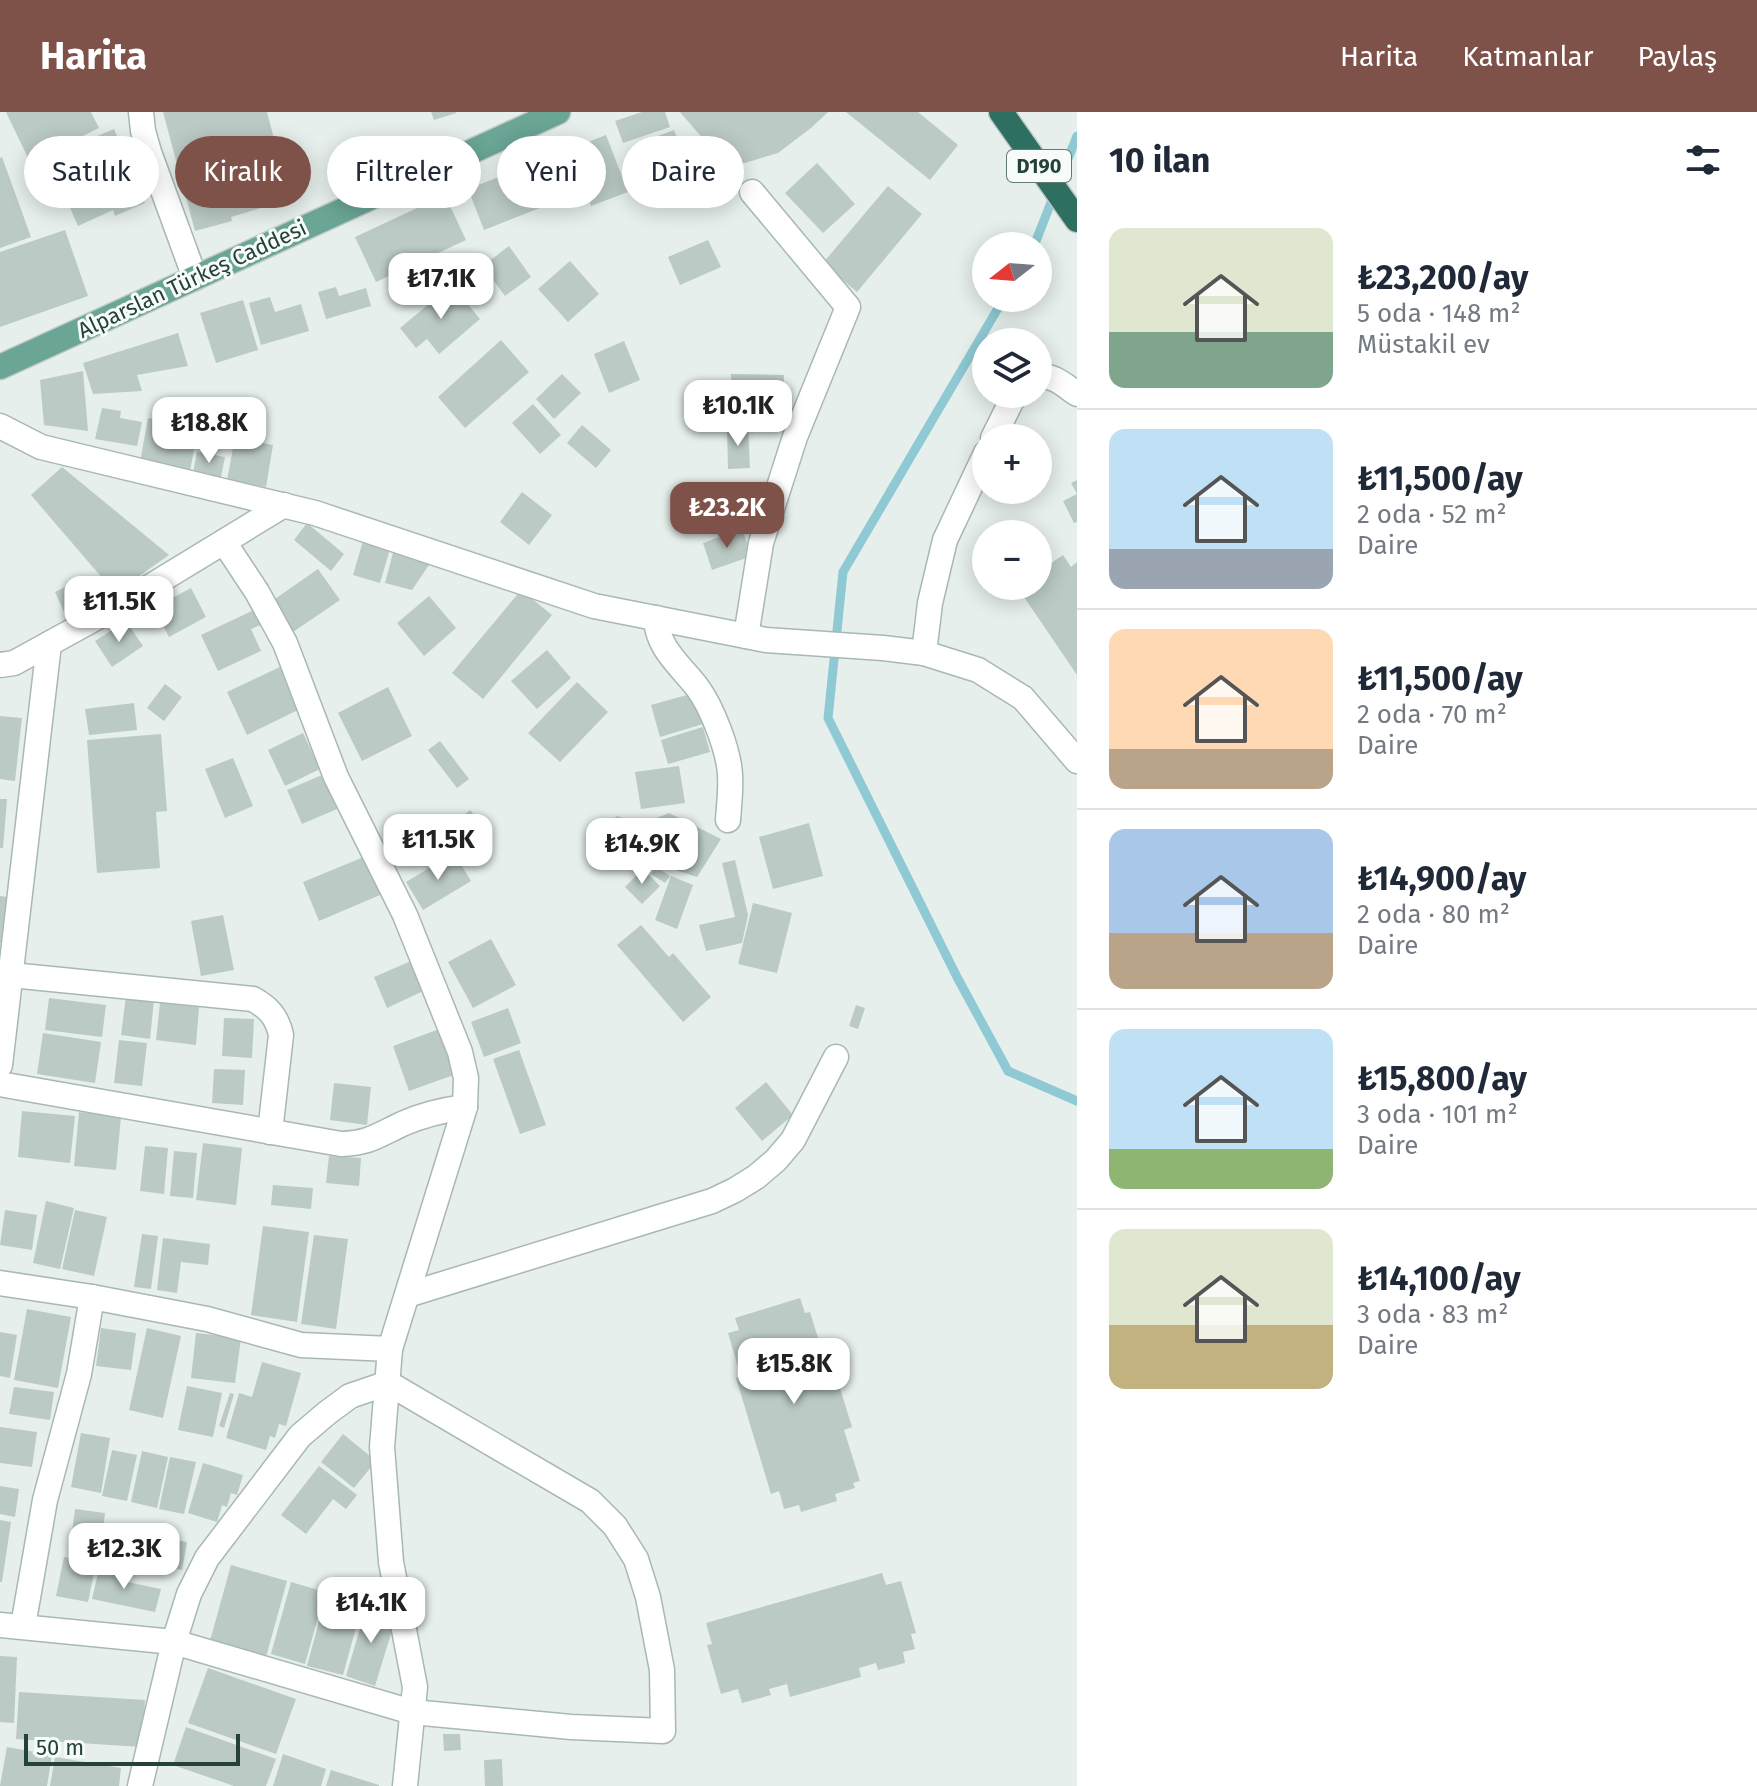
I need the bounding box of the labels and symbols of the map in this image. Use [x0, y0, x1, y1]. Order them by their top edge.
road number: D190 [1007, 150, 1071, 182]
street label: Alparslan Türkeş Caddesi [73, 214, 311, 344]
north arrow [972, 232, 1052, 312]
pin: ₺17.1K [376, 253, 506, 321]
pin: ₺10.1K [673, 380, 803, 448]
pin: ₺18.8K [144, 397, 274, 465]
pin: ₺23.2K [662, 482, 792, 550]
pin: ₺11.5K [54, 576, 184, 644]
pin: ₺11.5K [373, 814, 503, 882]
pin: ₺14.9K [577, 818, 707, 886]
pin: ₺15.8K [729, 1338, 859, 1406]
pin: ₺12.3K [59, 1523, 189, 1591]
pin: ₺14.1K [306, 1577, 436, 1645]
scale bar [24, 1730, 240, 1766]

